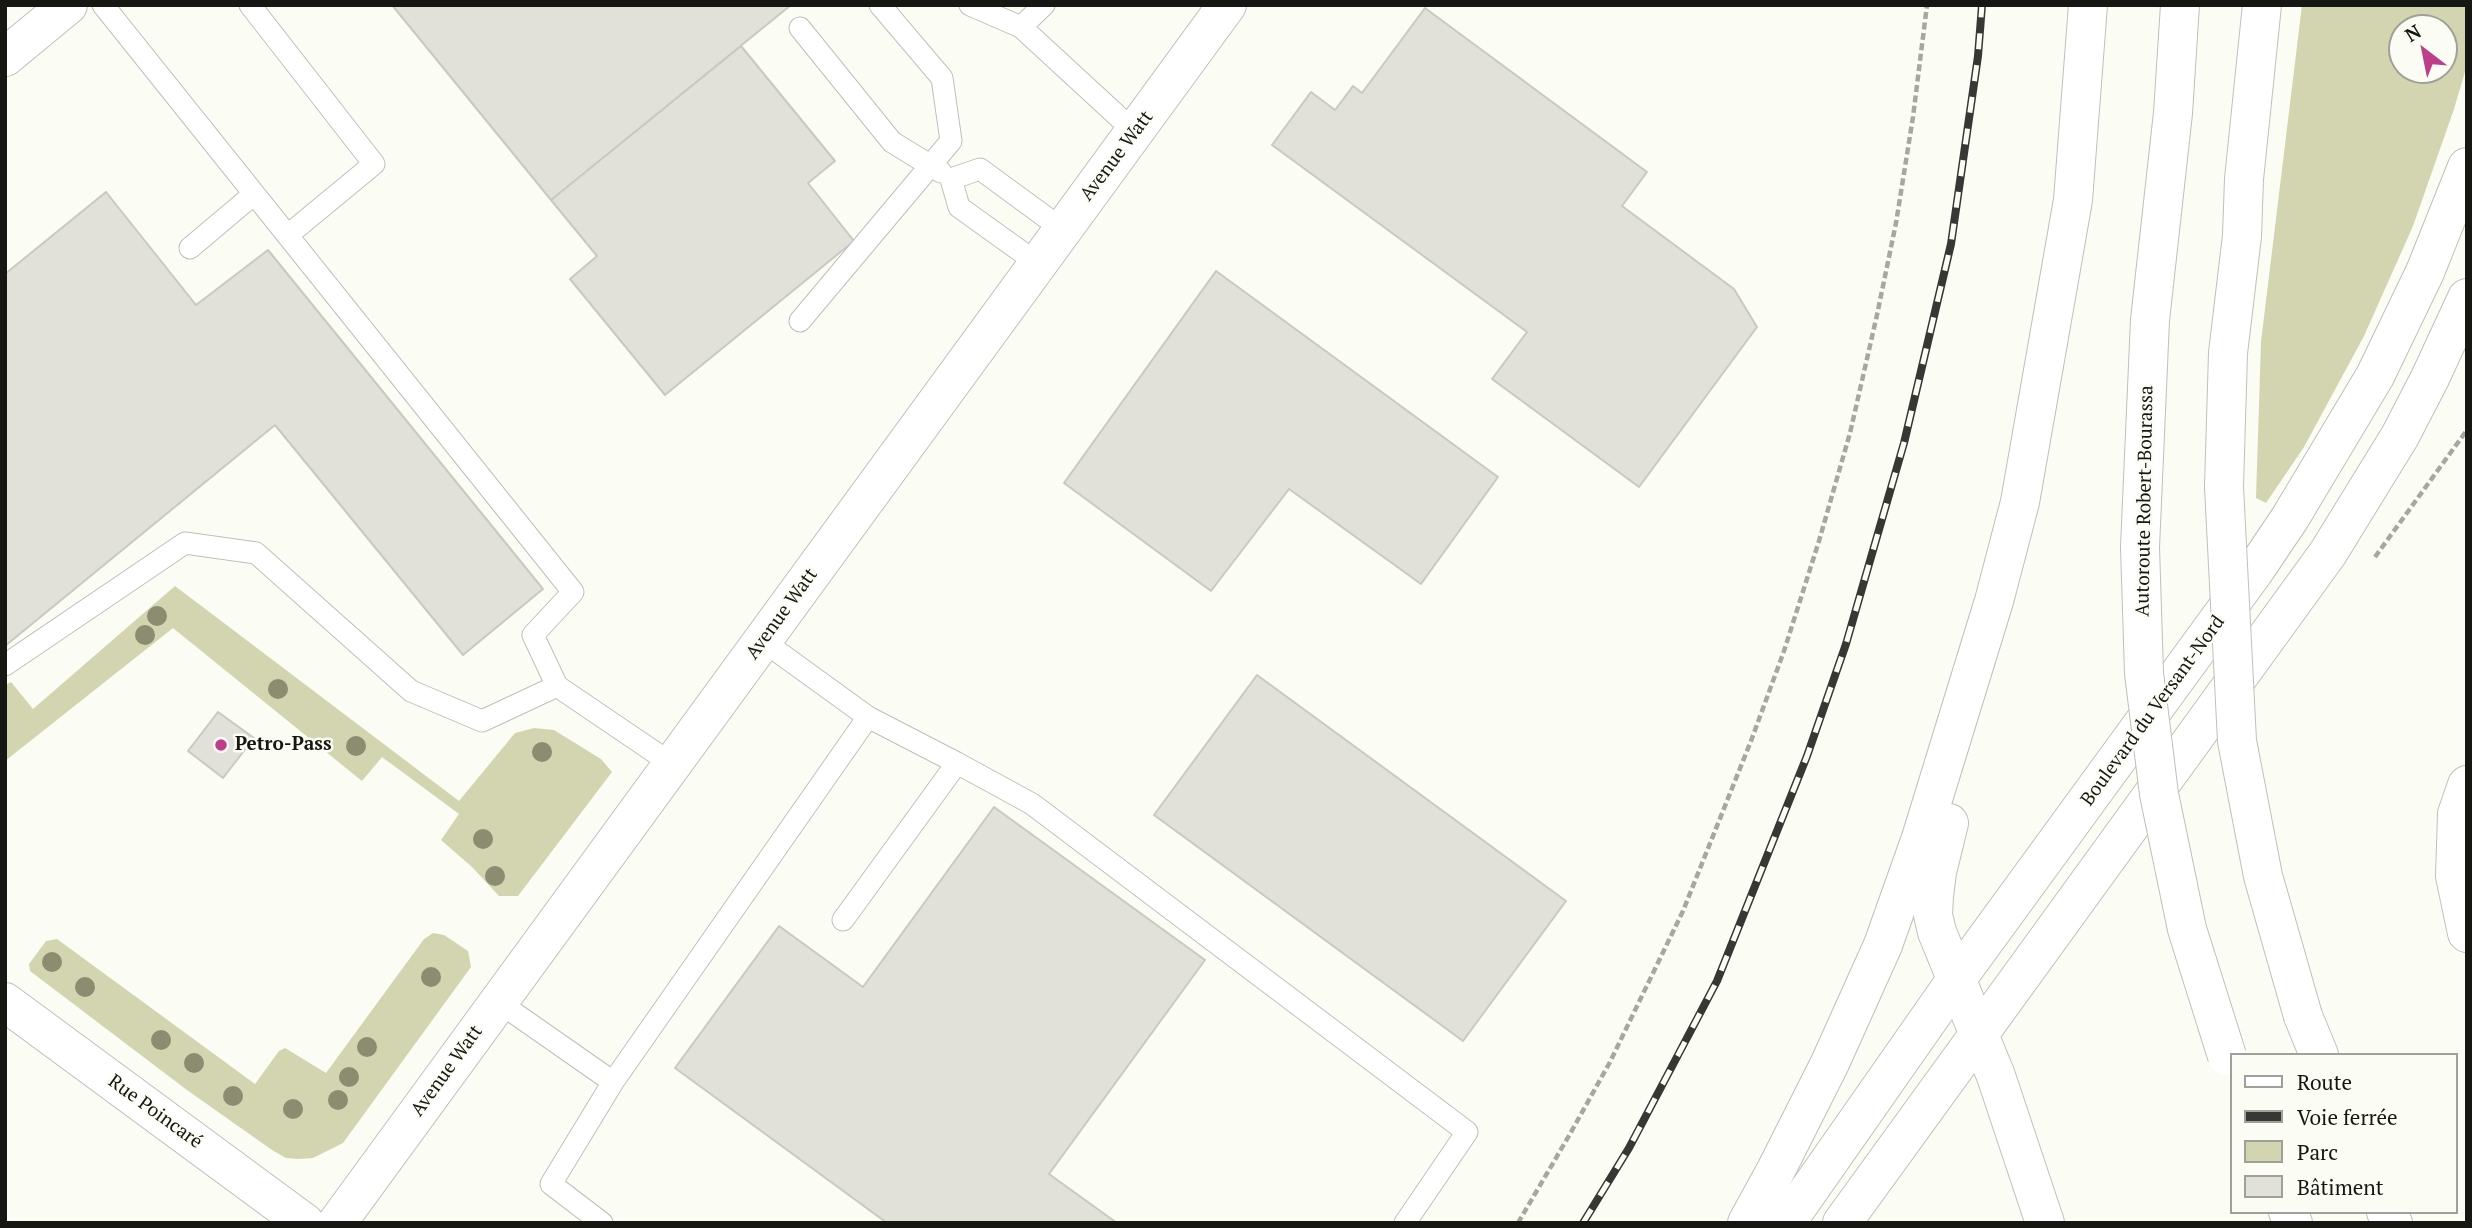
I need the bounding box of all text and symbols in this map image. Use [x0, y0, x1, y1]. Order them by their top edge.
north arrow [2388, 14, 2458, 84]
text: N [2400, 18, 2425, 47]
street label: Avenue Watt [1076, 106, 1158, 206]
street label: Autoroute Robert-Bourassa [2132, 385, 2158, 617]
street label: Avenue Watt [741, 564, 823, 664]
street label: Boulevard du Versant-Nord [2076, 611, 2230, 811]
place label: Petro-Pass [235, 734, 332, 756]
marker: Petro-Pass [213, 737, 229, 753]
street label: Avenue Watt [406, 1021, 488, 1121]
legend [2230, 1053, 2458, 1214]
text: Route [2297, 1068, 2352, 1096]
street label: Rue Poincaré [103, 1070, 207, 1154]
text: Voie ferrée [2297, 1103, 2398, 1131]
text: Parc [2297, 1138, 2338, 1166]
text: Bâtiment [2297, 1173, 2384, 1201]

